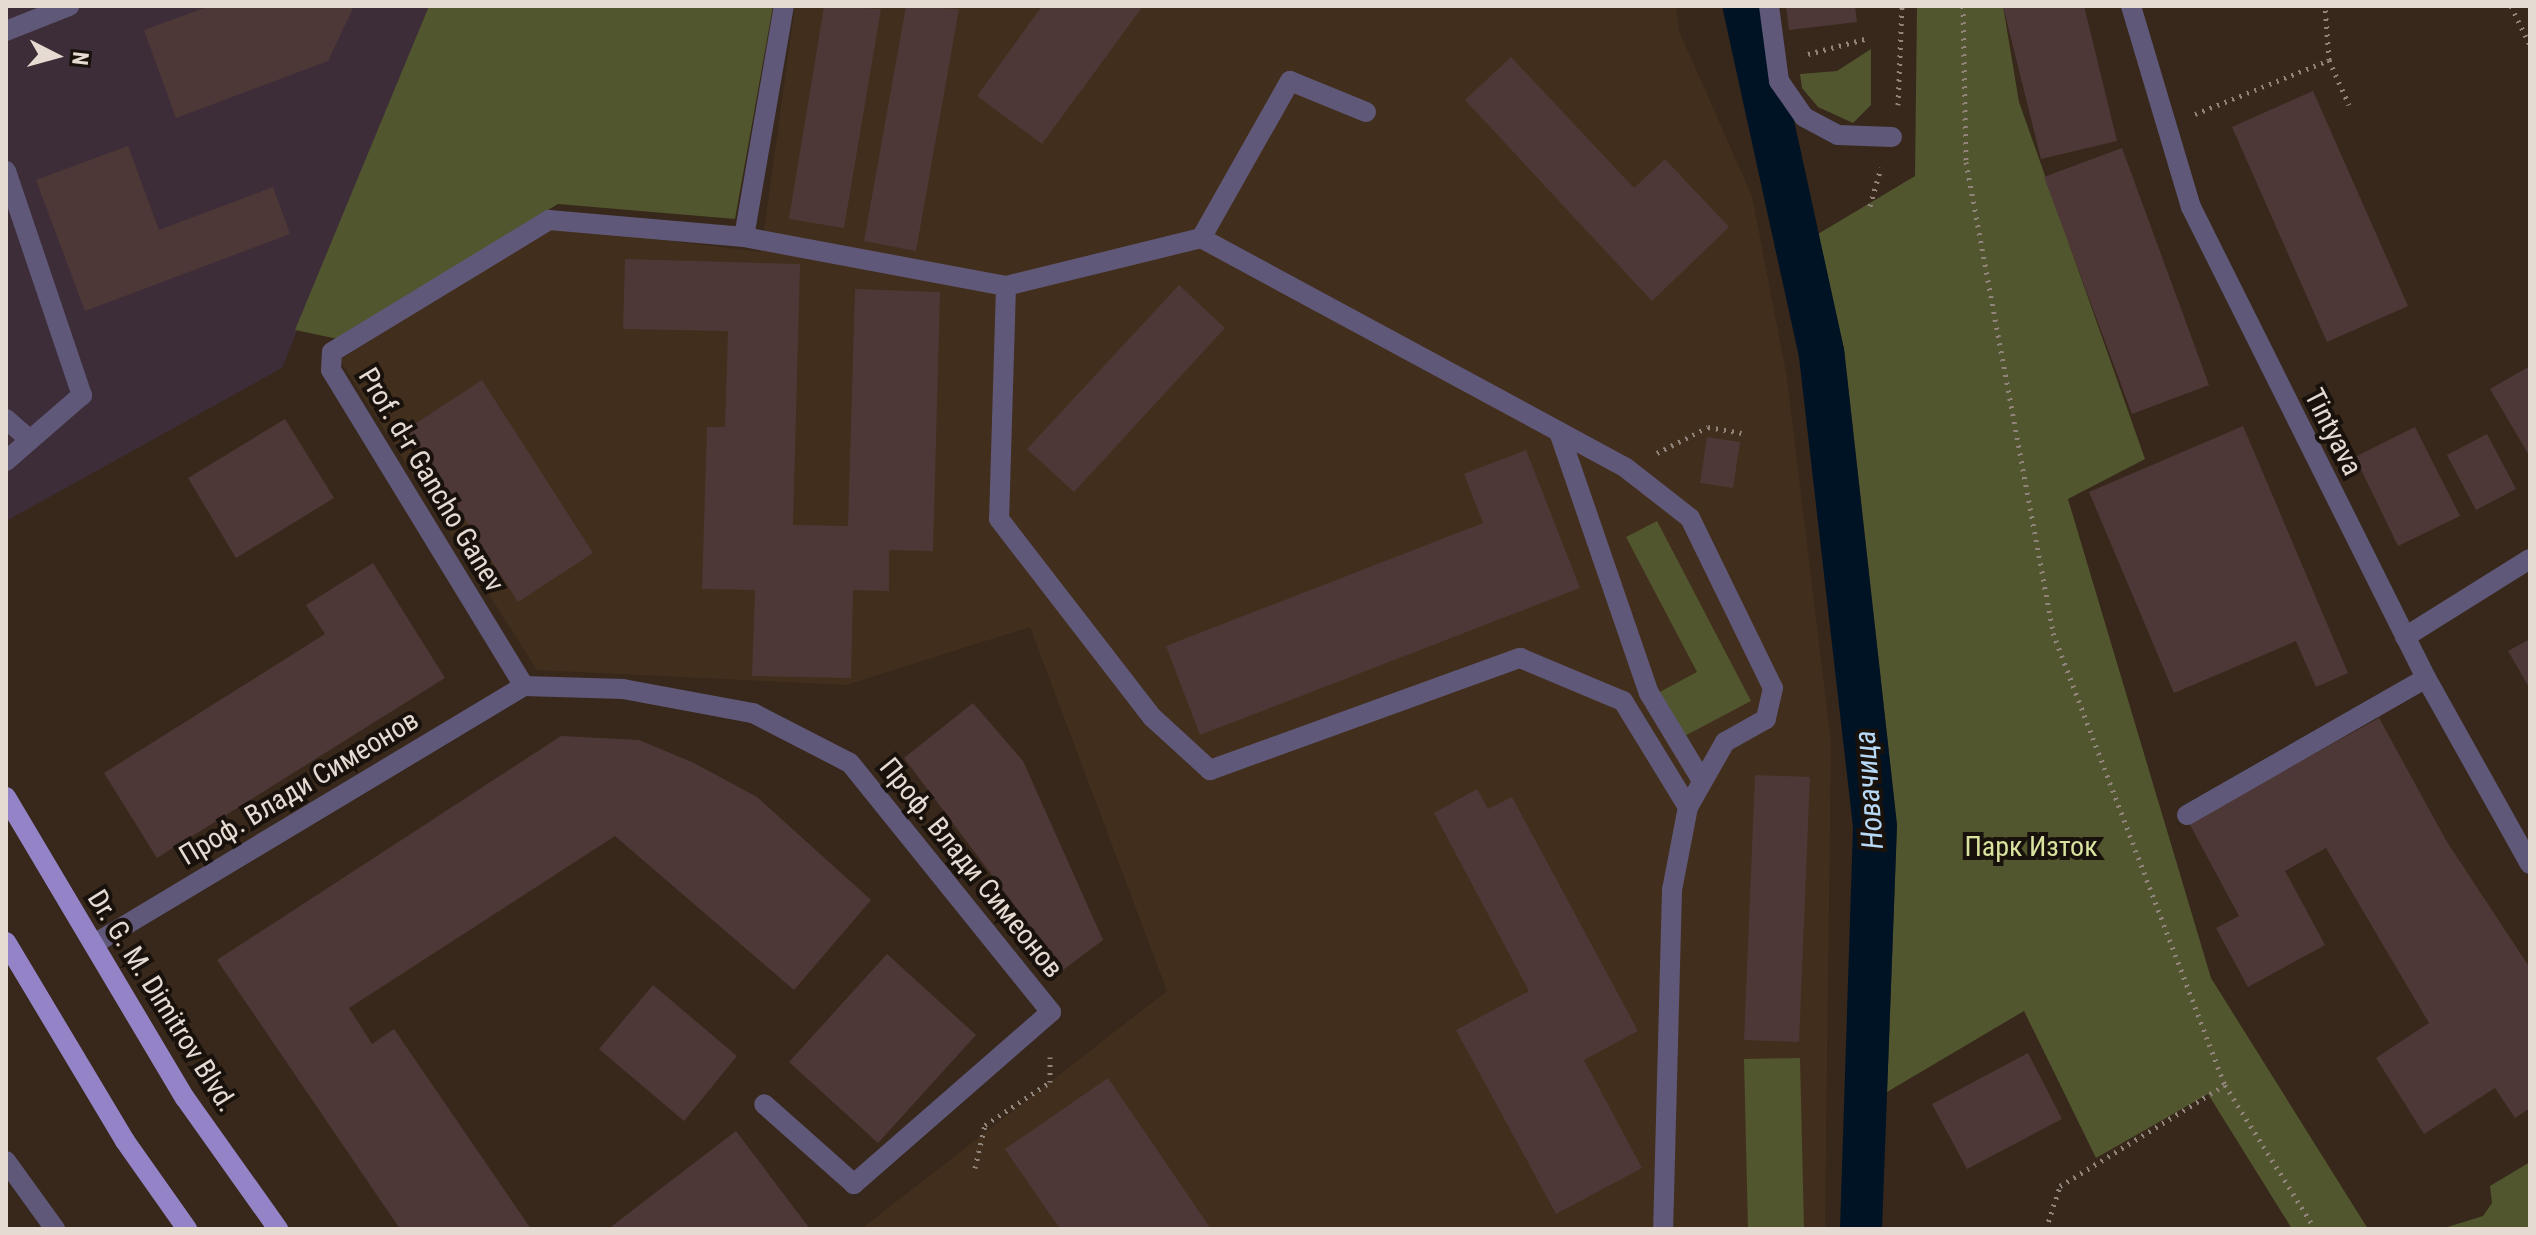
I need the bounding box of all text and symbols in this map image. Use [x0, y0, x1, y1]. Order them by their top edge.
north arrow [16, 16, 96, 96]
text: N [67, 51, 94, 67]
street label: Prof. d-r Gancho Ganev [351, 362, 511, 598]
street label: Tintyava [2297, 383, 2369, 481]
street label: Проф. Влади Симеонов [173, 703, 425, 873]
water label: Новачица [1847, 729, 1891, 851]
street label: Проф. Влади Симеонов [872, 751, 1070, 985]
park label: Парк Изток [1964, 830, 2098, 864]
street label: Dr. G. M. Dimitrov Blvd. [80, 884, 244, 1118]

